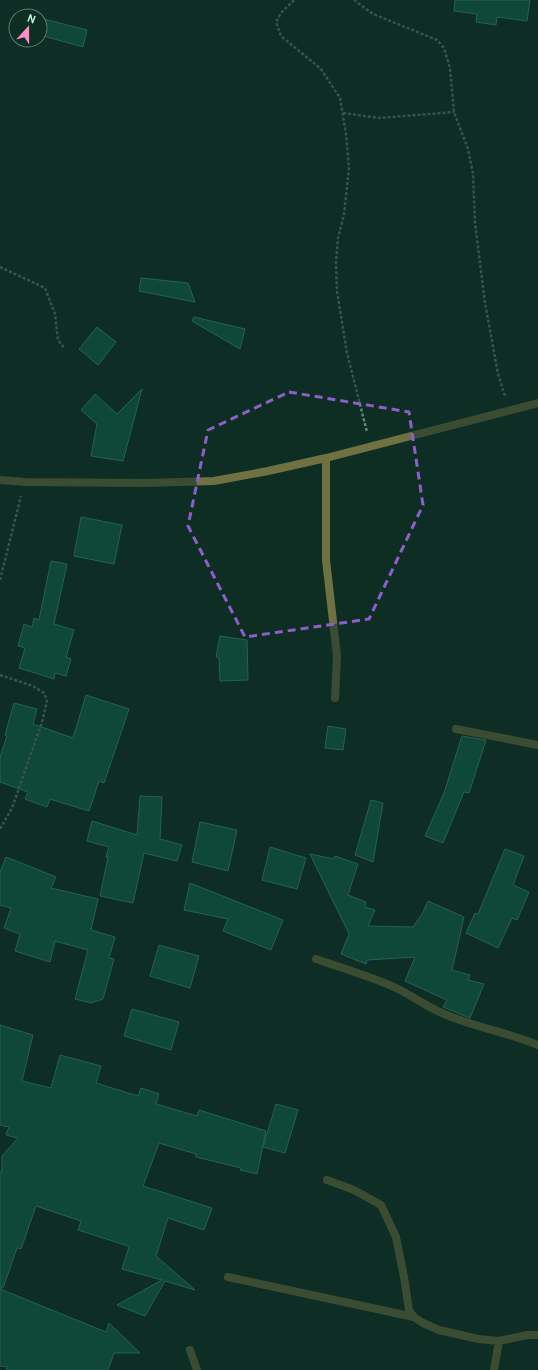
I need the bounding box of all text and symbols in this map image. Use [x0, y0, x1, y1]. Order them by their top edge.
north arrow [8, 8, 48, 48]
text: N [25, 11, 38, 27]

